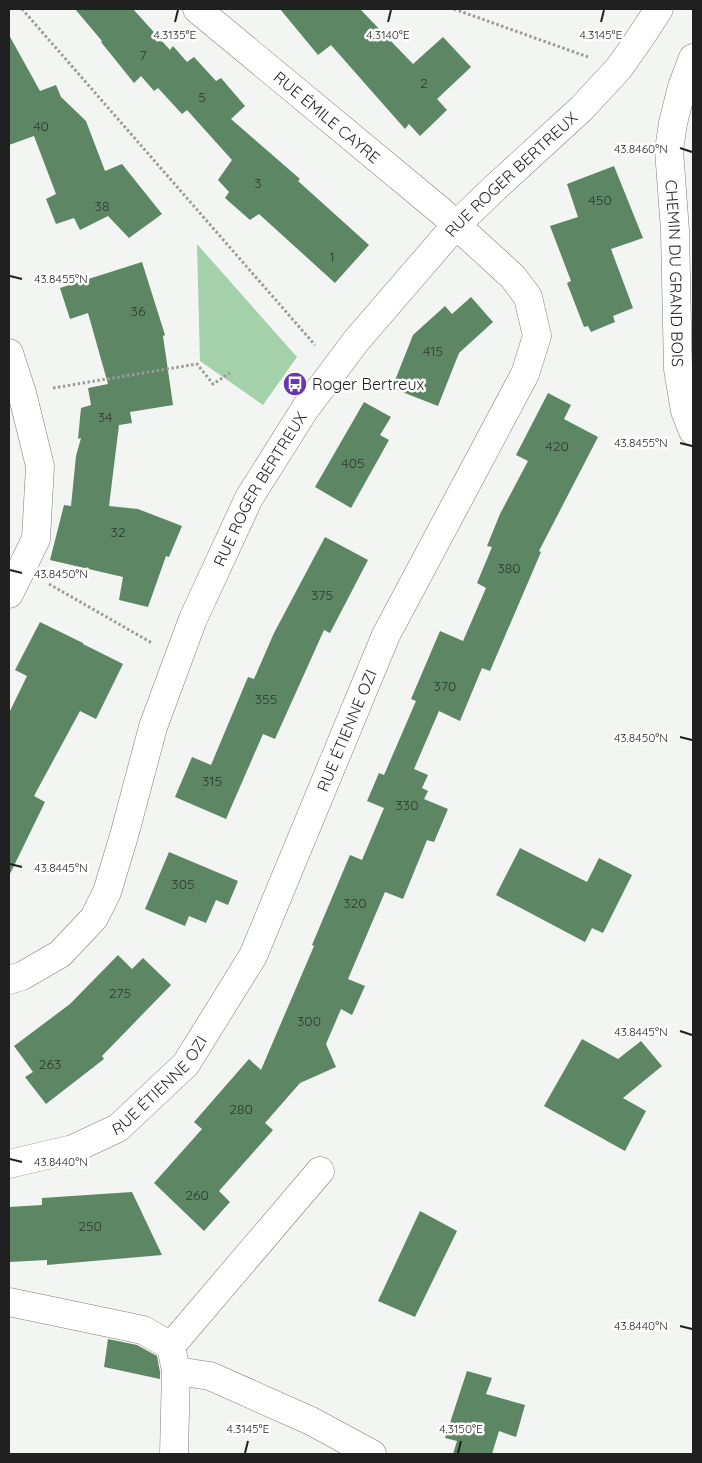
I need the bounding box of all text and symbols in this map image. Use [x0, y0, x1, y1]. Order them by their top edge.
text: 4.3135°E [154, 27, 197, 42]
text: 4.3140°E [366, 27, 410, 42]
text: 4.3145°E [580, 27, 623, 42]
house number: 7 [139, 46, 147, 64]
street label: RUE ÉMILE CAYRE [270, 67, 384, 167]
house number: 2 [420, 74, 428, 92]
house number: 5 [198, 88, 206, 106]
street label: RUE ROGER BERTREUX [440, 107, 582, 241]
house number: 40 [33, 117, 49, 135]
text: 43.8460°N [614, 141, 668, 156]
house number: 3 [254, 174, 262, 192]
street label: CHEMIN DU GRAND BOIS [661, 179, 688, 367]
house number: 450 [588, 191, 612, 209]
house number: 38 [95, 197, 109, 215]
house number: 1 [329, 248, 335, 266]
text: 43.8455°N [34, 271, 88, 286]
house number: 36 [131, 302, 146, 320]
house number: 415 [423, 342, 443, 360]
bus stop icon: Roger Bertreux [282, 371, 308, 397]
place label: Roger Bertreux [312, 374, 425, 394]
house number: 34 [98, 408, 112, 426]
street label: RUE ROGER BERTREUX [209, 408, 311, 569]
text: 43.8455°N [614, 435, 668, 450]
house number: 420 [545, 437, 569, 455]
house number: 405 [341, 454, 365, 472]
house number: 32 [110, 523, 126, 541]
house number: 380 [497, 559, 521, 577]
text: 43.8450°N [34, 566, 88, 581]
house number: 375 [311, 586, 333, 604]
street label: RUE ÉTIENNE OZI [312, 666, 381, 795]
house number: 370 [434, 677, 456, 695]
house number: 355 [255, 690, 277, 708]
text: 43.8450°N [614, 730, 668, 745]
house number: 315 [202, 772, 222, 790]
house number: 330 [395, 796, 419, 814]
text: 43.8445°N [34, 860, 88, 875]
house number: 305 [171, 875, 195, 893]
house number: 320 [343, 894, 367, 912]
house number: 275 [109, 984, 131, 1002]
house number: 300 [297, 1012, 321, 1030]
text: 43.8445°N [614, 1024, 668, 1039]
street label: RUE ÉTIENNE OZI [109, 1032, 211, 1139]
house number: 263 [39, 1055, 61, 1073]
house number: 280 [229, 1100, 253, 1118]
text: 43.8440°N [34, 1154, 88, 1169]
house number: 260 [185, 1186, 209, 1204]
house number: 250 [78, 1217, 102, 1235]
text: 43.8440°N [614, 1318, 668, 1333]
text: 4.3145°E [227, 1421, 270, 1436]
text: 4.3150°E [439, 1421, 483, 1436]

